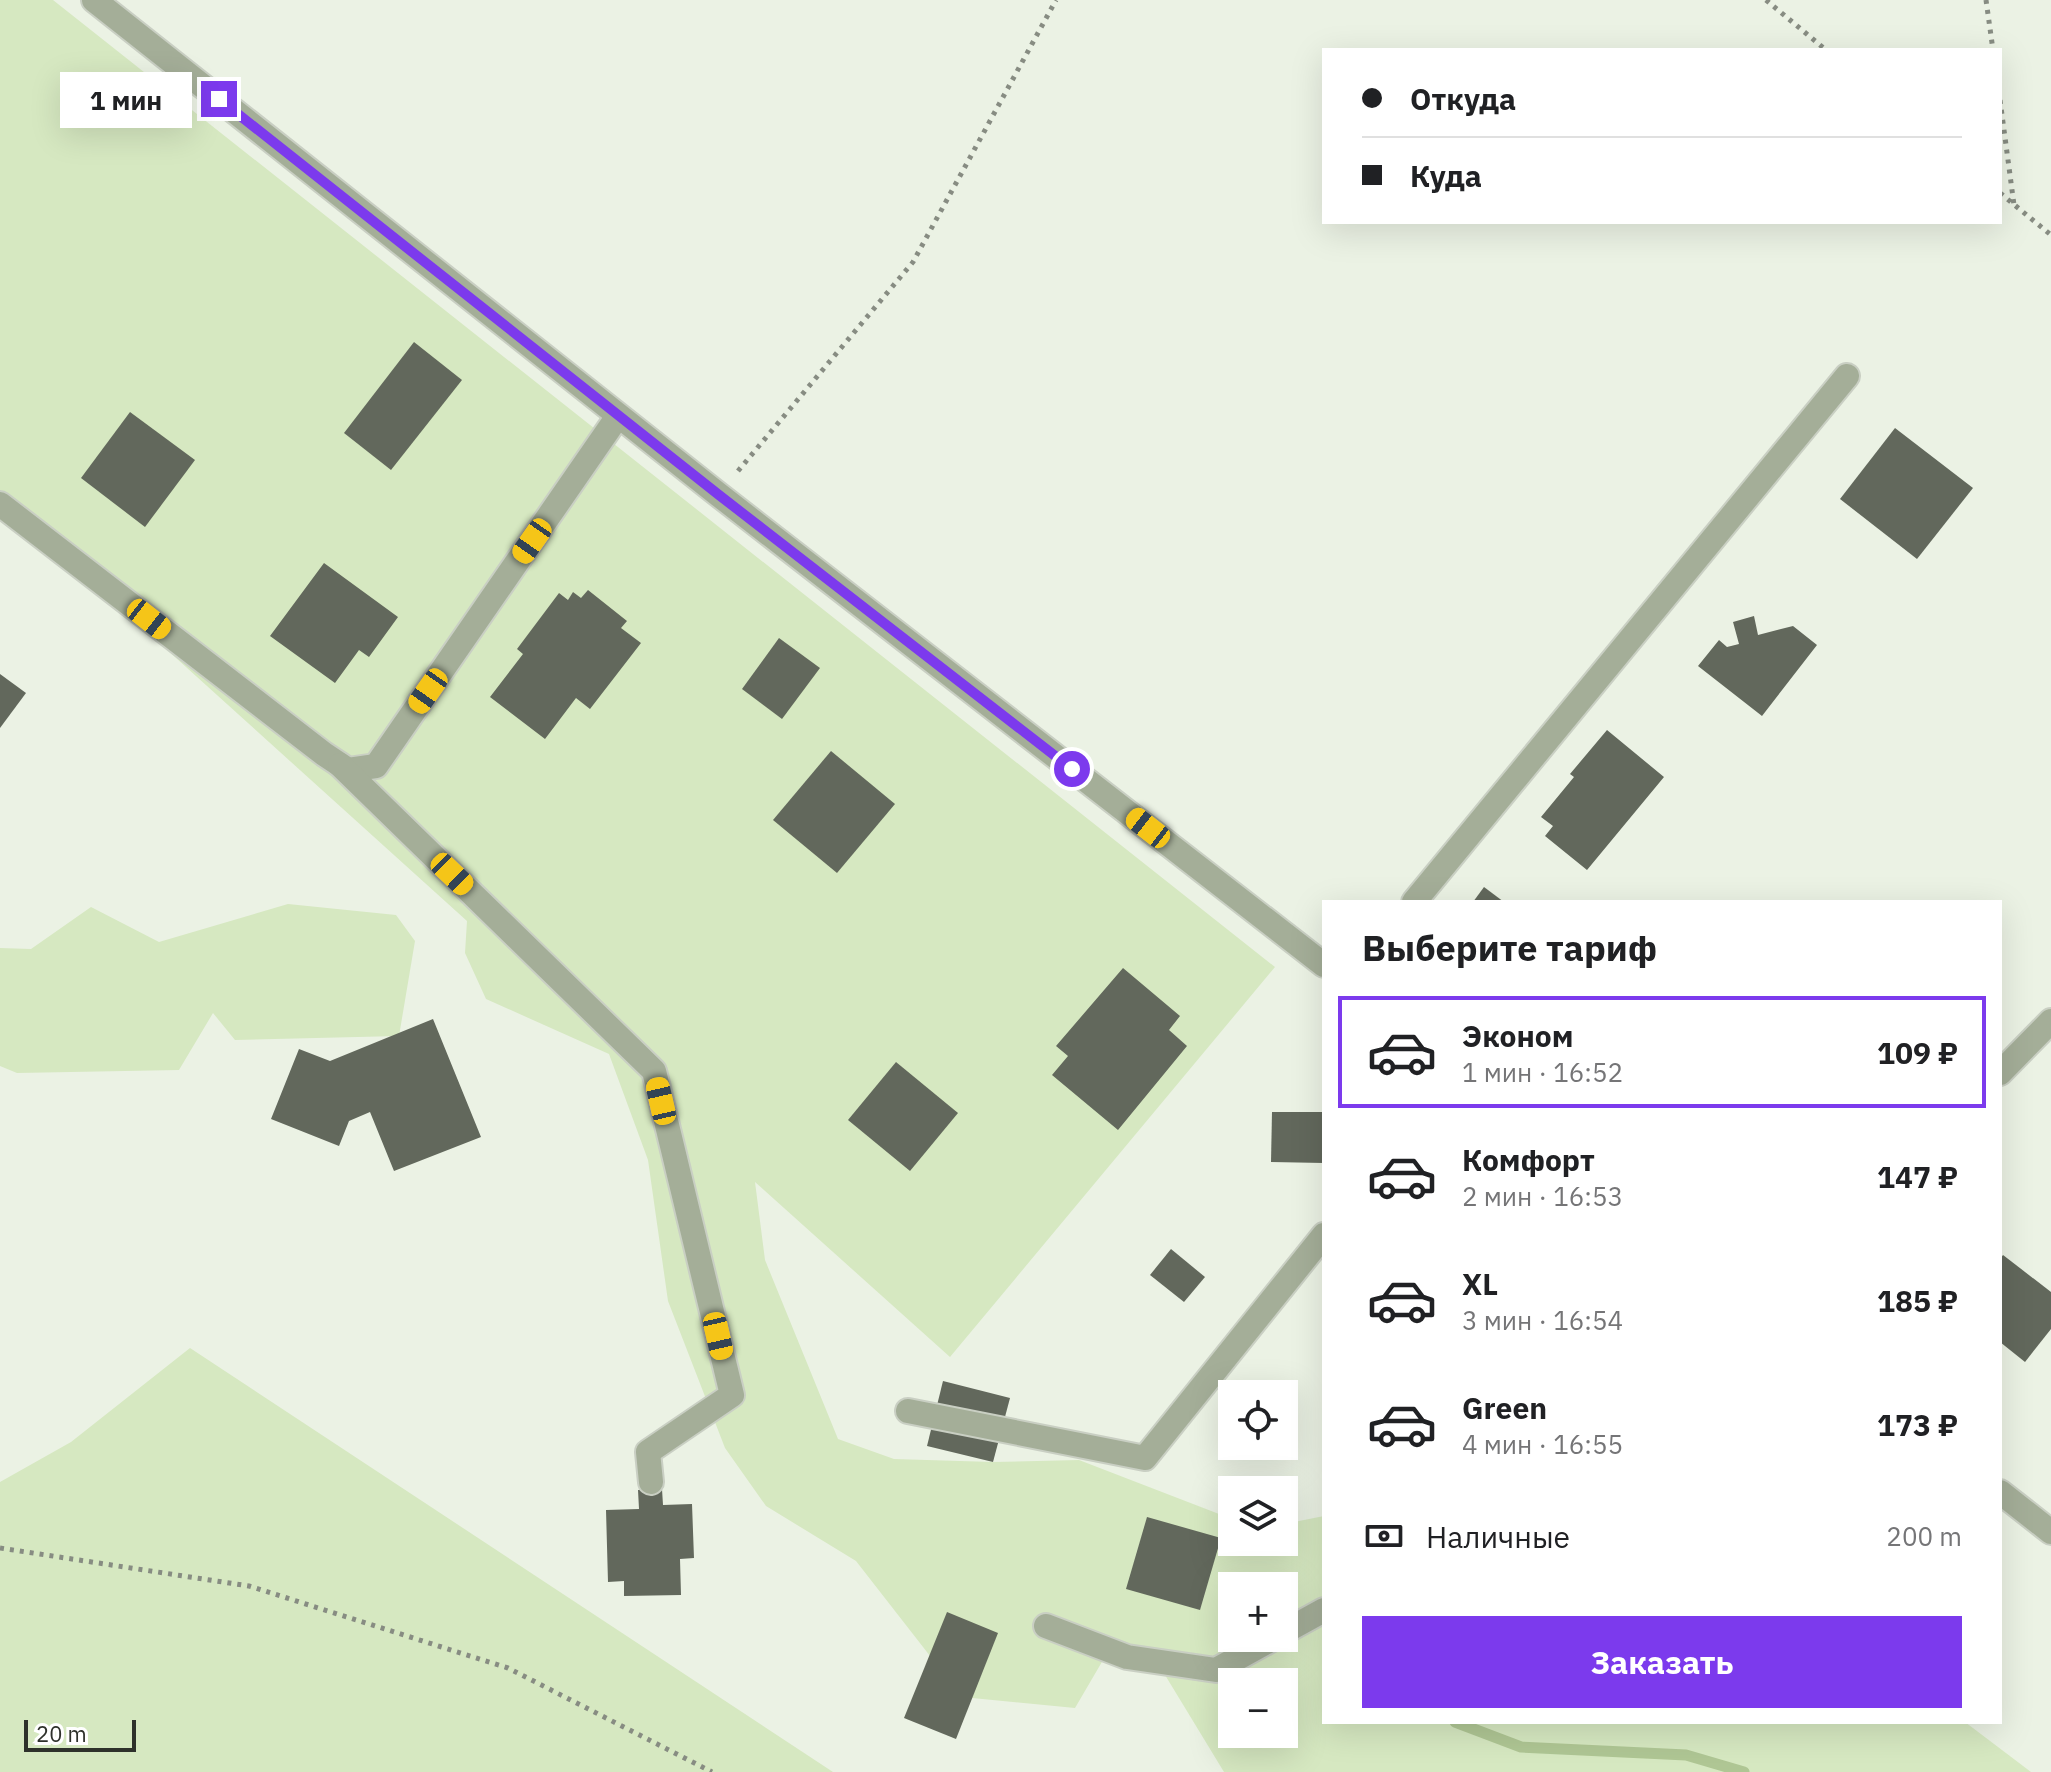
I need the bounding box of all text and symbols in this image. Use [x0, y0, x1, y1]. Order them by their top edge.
callout: 1 мин [59, 71, 191, 127]
text: Откуда [1410, 79, 1516, 118]
route end [201, 81, 237, 117]
text: 1 мин [90, 83, 162, 117]
text: Куда [1410, 156, 1482, 195]
car [508, 514, 556, 568]
car [123, 595, 175, 643]
car [404, 664, 452, 718]
route start [1054, 751, 1090, 787]
car [1122, 804, 1174, 852]
car [426, 849, 478, 899]
text: Выберите тариф [1362, 924, 1657, 971]
icon: car [1366, 1016, 1438, 1088]
text: Эконом [1462, 1016, 1573, 1055]
text: 109 ₽ [1877, 1033, 1958, 1072]
text: 1 мин · 16:52 [1462, 1055, 1623, 1089]
car [644, 1075, 678, 1127]
icon: car [1366, 1140, 1438, 1212]
text: Комфорт [1462, 1140, 1595, 1179]
text: 147 ₽ [1877, 1157, 1958, 1196]
text: 2 мин · 16:53 [1462, 1179, 1623, 1213]
icon: car [1366, 1264, 1438, 1336]
text: XL [1462, 1264, 1498, 1303]
text: 185 ₽ [1877, 1281, 1958, 1320]
text: 3 мин · 16:54 [1462, 1303, 1623, 1337]
car [701, 1310, 735, 1362]
map controls [1218, 1380, 1298, 1748]
button: locate [1218, 1380, 1298, 1460]
icon: car [1366, 1388, 1438, 1460]
text: Green [1462, 1388, 1547, 1427]
text: 173 ₽ [1877, 1405, 1958, 1444]
text: 4 мин · 16:55 [1462, 1427, 1623, 1461]
button: layers [1218, 1476, 1298, 1556]
icon: cash [1362, 1514, 1406, 1558]
text: Наличные [1426, 1517, 1570, 1556]
text: 200 m [1886, 1519, 1962, 1553]
button: + [1218, 1572, 1298, 1652]
button: Заказать [1362, 1616, 1962, 1708]
button: − [1218, 1668, 1298, 1748]
scale bar [24, 1716, 136, 1752]
text: 20 m [36, 1719, 87, 1748]

